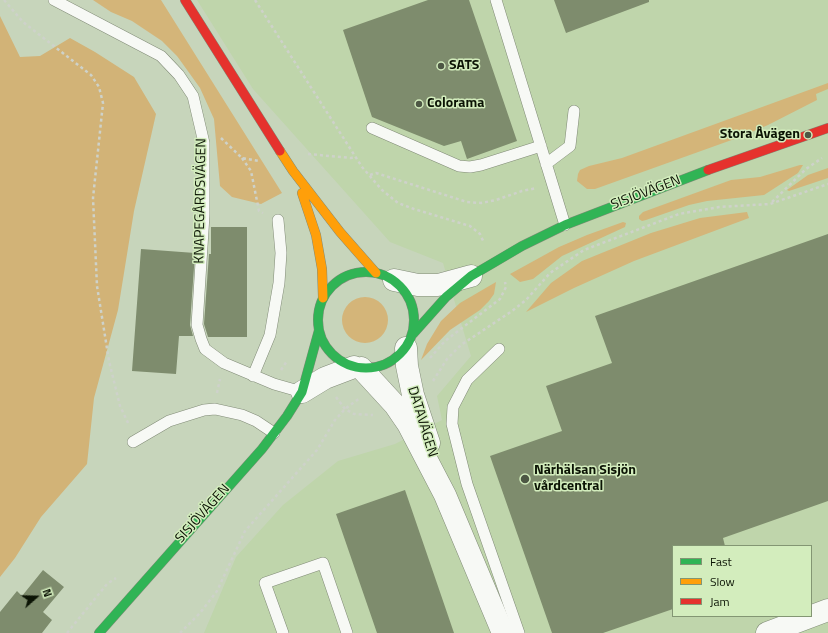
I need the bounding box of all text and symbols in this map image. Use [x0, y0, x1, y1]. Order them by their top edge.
place label: SATS [449, 58, 479, 74]
marker: SATS [436, 61, 446, 71]
place label: Colorama [427, 96, 484, 112]
marker: Colorama [414, 99, 424, 109]
place label: Stora Åvägen [720, 127, 800, 143]
marker: Stora Åvägen [803, 130, 813, 140]
street label: KNAPEGÅRDSVÄGEN [192, 138, 210, 264]
street label: SISJÖVÄGEN [609, 172, 683, 214]
street label: DATAVÄGEN [403, 385, 441, 459]
place label: Närhälsan Sisjön vårdcentral [534, 463, 636, 496]
marker: Närhälsan Sisjön vårdcentral [519, 473, 531, 485]
street label: SISJÖVÄGEN [172, 481, 234, 547]
legend [672, 545, 812, 617]
text: Fast [710, 552, 732, 571]
text: Slow [710, 572, 735, 591]
north arrow [16, 577, 56, 617]
text: N [38, 587, 56, 599]
text: Jam [710, 592, 730, 611]

